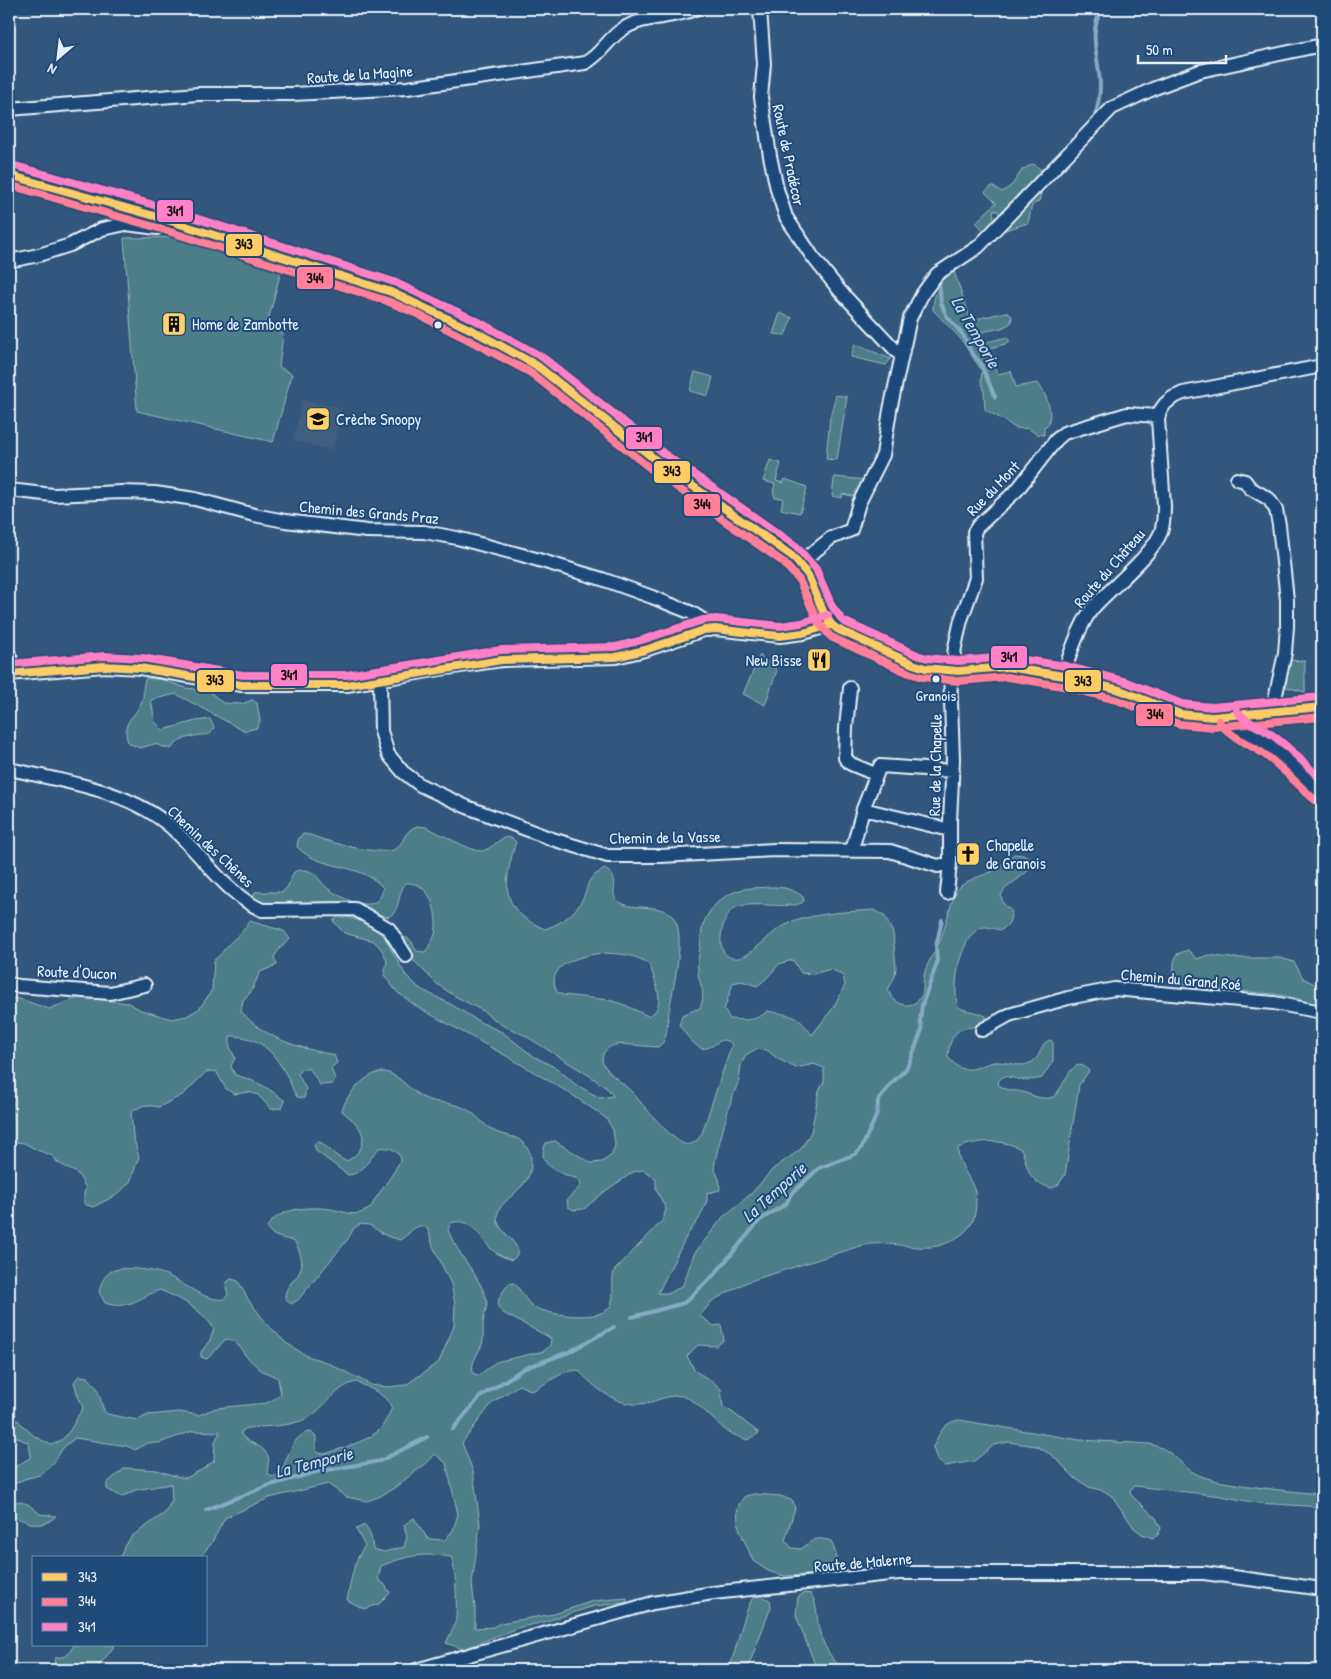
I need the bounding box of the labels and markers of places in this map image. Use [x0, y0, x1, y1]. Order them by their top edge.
building icon: Home de Zambotte [161, 311, 187, 337]
place label: Home de Zambotte [192, 313, 299, 335]
unlabelled marker [433, 320, 443, 330]
school or university icon: Crèche Snoopy [305, 406, 331, 432]
place label: Crèche Snoopy [336, 408, 422, 430]
restaurant icon: New Bisse [806, 647, 832, 673]
place label: New Bisse [746, 649, 803, 671]
marker: Granois [931, 674, 941, 684]
place label: Granois [916, 685, 957, 706]
place label: Chapelle de Granois [986, 834, 1046, 874]
church icon: Chapelle de Granois [955, 841, 981, 867]

